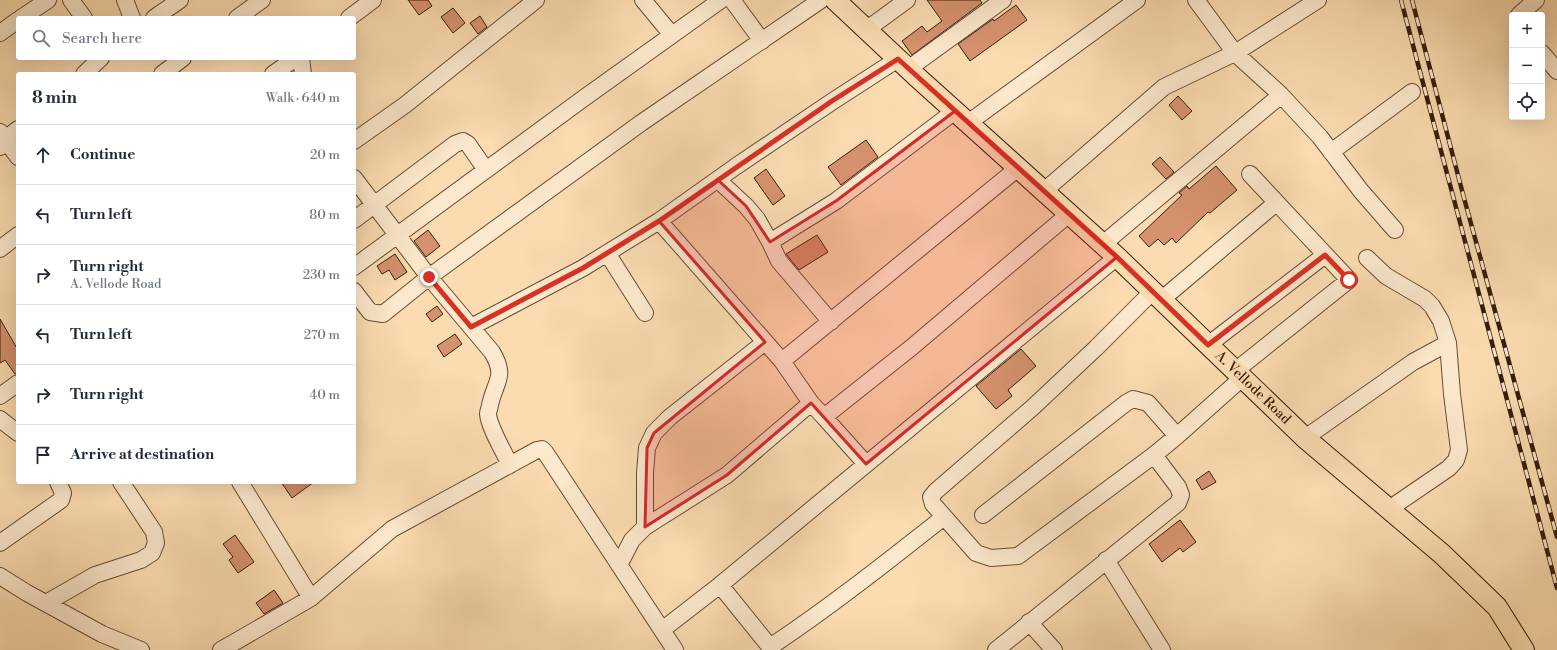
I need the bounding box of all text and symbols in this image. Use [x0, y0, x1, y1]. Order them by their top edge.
map controls [1509, 12, 1545, 120]
button: + [1509, 12, 1545, 48]
search box [16, 16, 356, 60]
icon: search [30, 27, 52, 49]
text: Search here [62, 29, 142, 48]
button: − [1509, 48, 1545, 84]
button: locate [1509, 84, 1545, 120]
text: 8 min [32, 87, 77, 109]
text: Walk · 640 m [266, 90, 340, 106]
icon: ahead [32, 144, 54, 166]
text: Continue [70, 145, 135, 164]
text: 20 m [310, 147, 340, 163]
icon: left [32, 204, 54, 226]
text: Turn left [70, 205, 132, 224]
text: 80 m [309, 207, 340, 223]
text: Turn right [70, 257, 144, 276]
icon: right [32, 264, 54, 286]
text: 230 m [303, 267, 340, 283]
route end [420, 268, 438, 286]
route start [1340, 271, 1358, 289]
text: A. Vellode Road [70, 276, 161, 292]
icon: left [32, 324, 54, 346]
text: Turn left [70, 325, 132, 344]
text: 270 m [304, 327, 340, 343]
street label: A. Vellode Road [1210, 346, 1295, 428]
icon: right [32, 384, 54, 406]
text: Turn right [70, 385, 144, 404]
text: 40 m [310, 387, 340, 403]
icon: arrive [32, 444, 54, 466]
text: Arrive at destination [70, 445, 214, 464]

